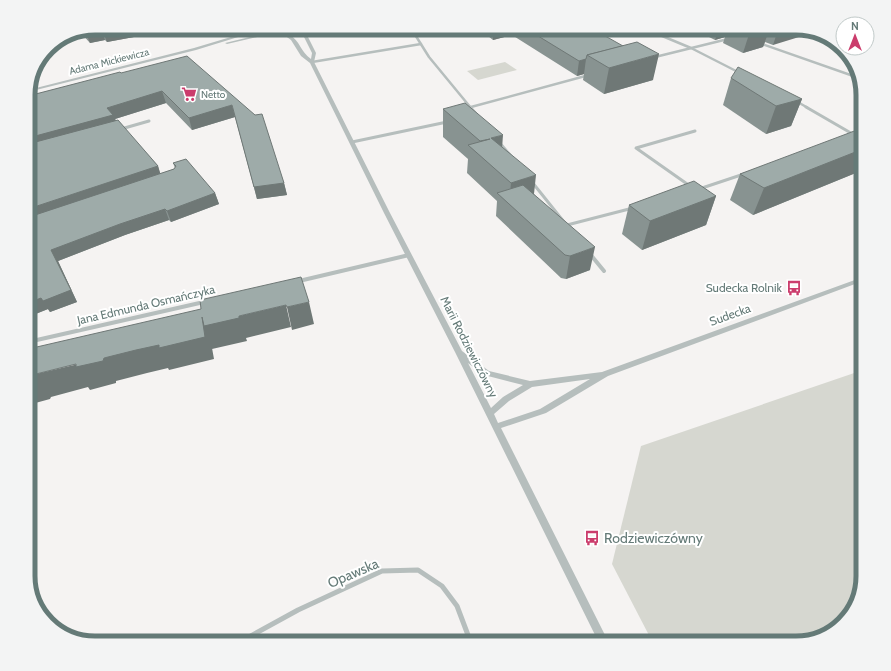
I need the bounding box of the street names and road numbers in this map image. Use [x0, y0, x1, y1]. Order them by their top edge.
street label: Adama Mickiewicza [68, 45, 151, 78]
street label: Jana Edmunda Osmańczyka [75, 281, 216, 328]
street label: Marii Rodziewiczówny [437, 294, 501, 400]
street label: Sudecka [707, 300, 753, 329]
street label: Opawska [325, 554, 382, 592]

